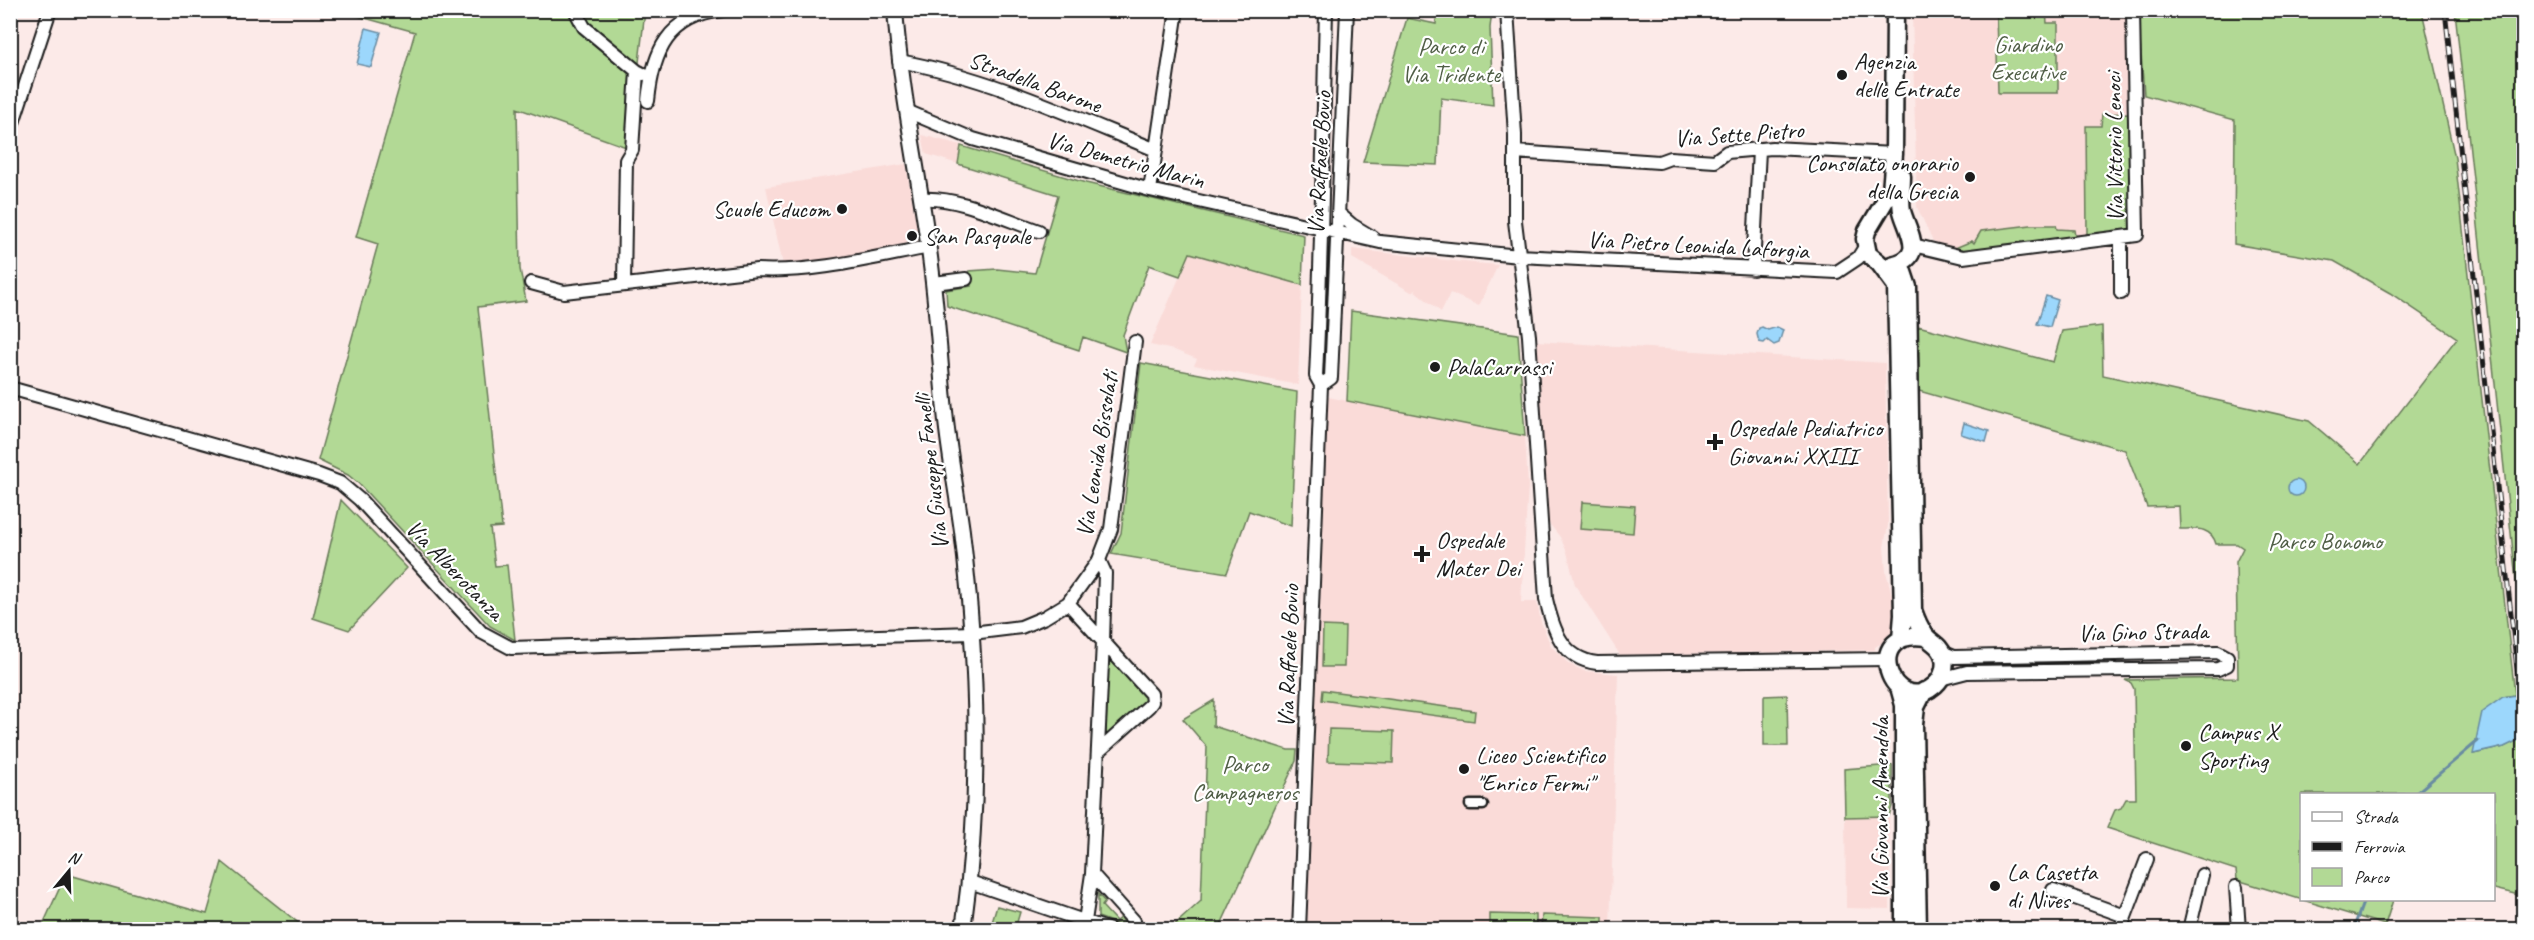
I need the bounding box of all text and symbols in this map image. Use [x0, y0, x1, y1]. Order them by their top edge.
park label: Giardino Executive [1991, 29, 2067, 87]
park label: Parco di Via Tridente [1402, 31, 1502, 89]
street label: Stradella Barone [965, 44, 1107, 121]
place label: Agenzia delle Entrate [1854, 46, 1961, 104]
marker: Agenzia delle Entrate [1835, 68, 1849, 82]
street label: Via Vittorio Lenoci [2098, 68, 2130, 222]
street label: Via Raffaele Bovio [1300, 89, 1338, 235]
street label: Via Sette Pietro [1673, 114, 1806, 153]
street label: Via Demetrio Marin [1044, 125, 1208, 195]
place label: Consolato onorario della Grecia [1806, 148, 1960, 206]
marker: Consolato onorario della Grecia [1963, 170, 1977, 184]
place label: Scuole Educom [713, 194, 831, 224]
marker: Scuole Educom [835, 202, 849, 216]
place label: San Pasquale [924, 221, 1033, 251]
street label: Via Pietro Leonida Laforgia [1587, 224, 1811, 266]
marker: San Pasquale [905, 229, 919, 243]
place label: PalaCarrassi [1447, 352, 1554, 382]
marker: PalaCarrassi [1428, 360, 1442, 374]
street label: Via Leonida Bissolati [1069, 367, 1125, 539]
street label: Via Giuseppe Fanelli [906, 389, 955, 552]
place label: Ospedale Pediatrico Giovanni XXIII [1728, 413, 1885, 471]
marker: Ospedale Pediatrico Giovanni XXIII [1706, 433, 1724, 451]
street label: Via Alberotanza [399, 513, 512, 628]
place label: Ospedale Mater Dei [1436, 525, 1523, 583]
park label: Parco Bonomo [2268, 526, 2385, 556]
marker: Ospedale Mater Dei [1413, 545, 1431, 563]
street label: Via Raffaele Bovio [1271, 582, 1306, 728]
street label: Via Gino Strada [2078, 616, 2210, 648]
street label: Via Giovanni Amendola [1865, 715, 1895, 899]
place label: Campus X Sporting [2198, 717, 2281, 775]
marker: Campus X Sporting [2179, 739, 2193, 753]
place label: Liceo Scientifico "Enrico Fermi" [1476, 740, 1607, 798]
park label: Parco Campagneros [1192, 749, 1300, 807]
marker: Liceo Scientifico "Enrico Fermi" [1457, 762, 1471, 776]
legend [2300, 793, 2495, 901]
text: Strada [2354, 806, 2399, 828]
text: Ferrovia [2354, 836, 2405, 858]
north arrow [39, 841, 99, 901]
text: N [66, 847, 84, 870]
place label: La Casetta di Nives [2007, 857, 2099, 915]
text: Parco [2354, 866, 2390, 888]
marker: La Casetta di Nives [1988, 879, 2002, 893]

